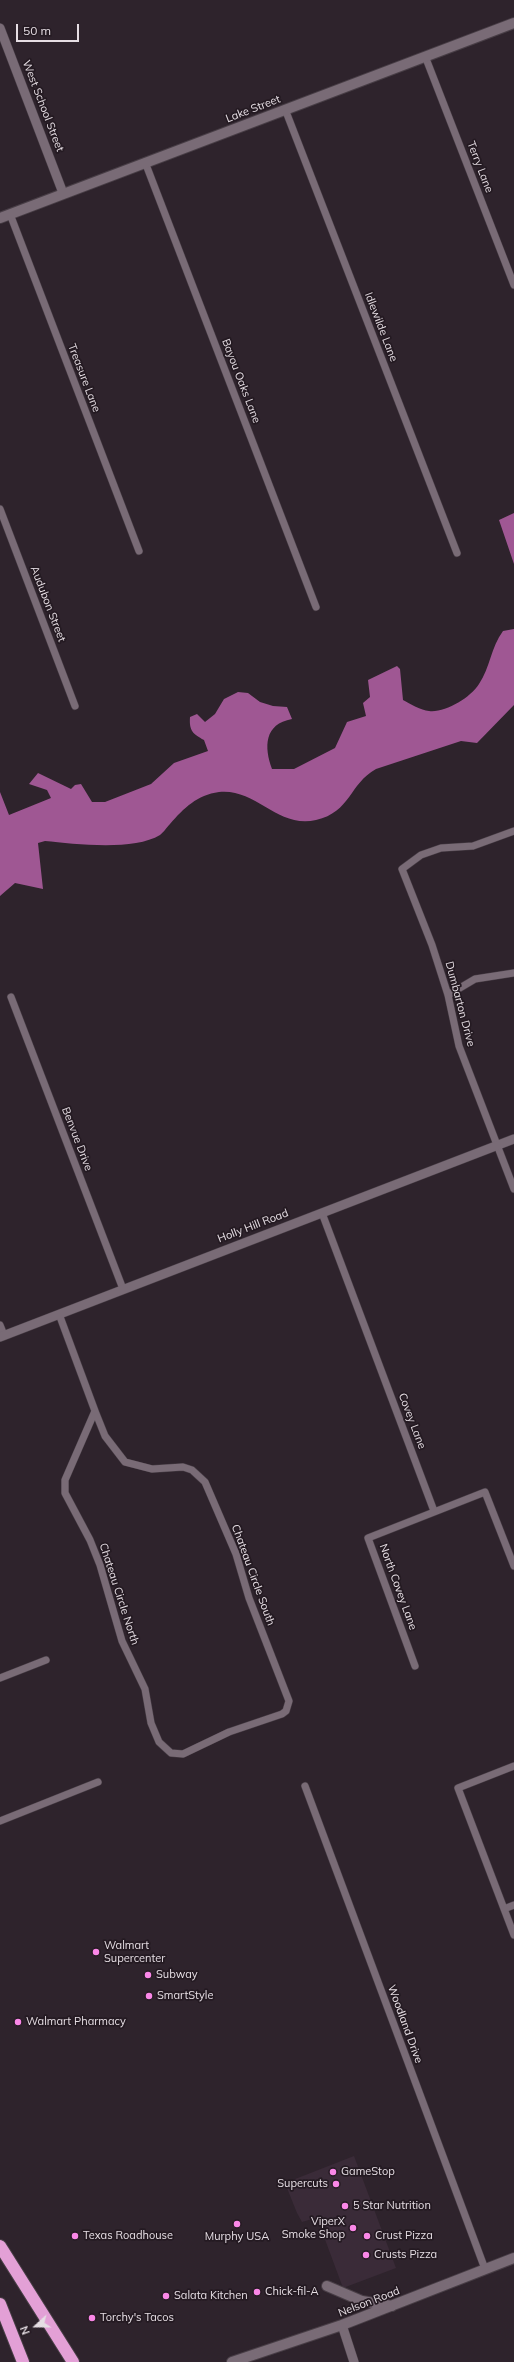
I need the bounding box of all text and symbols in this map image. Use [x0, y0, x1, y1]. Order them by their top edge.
scale bar [18, 16, 81, 42]
text: 50 m [23, 23, 51, 38]
street label: West School Street [19, 58, 67, 154]
street label: Lake Street [224, 93, 282, 125]
street label: Terry Lane [464, 140, 496, 194]
street label: Idlewilde Lane [362, 290, 400, 364]
street label: Bayou Oaks Lane [219, 337, 263, 425]
street label: Treasure Lane [65, 342, 103, 414]
street label: Audubon Street [28, 564, 68, 644]
street label: Dumbarton Drive [442, 960, 478, 1048]
street label: Benvue Drive [59, 1105, 95, 1173]
street label: Holly Hill Road [216, 1206, 290, 1246]
street label: Covey Lane [395, 1391, 429, 1451]
street label: Chateau Circle South [229, 1523, 277, 1627]
street label: Chateau Circle North [96, 1541, 142, 1647]
street label: North Covey Lane [376, 1542, 420, 1632]
place label: Walmart Supercenter [104, 1939, 165, 1965]
marker: Walmart Supercenter [91, 1947, 101, 1957]
place label: Subway [156, 1968, 198, 1982]
marker: Subway [143, 1970, 153, 1980]
street label: Woodland Drive [385, 1983, 425, 2065]
place label: SmartStyle [157, 1989, 213, 2003]
marker: SmartStyle [144, 1991, 154, 2001]
place label: Walmart Pharmacy [26, 2015, 126, 2029]
marker: Walmart Pharmacy [13, 2017, 23, 2027]
place label: GameStop [341, 2165, 395, 2179]
marker: GameStop [328, 2167, 338, 2177]
place label: Supercuts [277, 2177, 328, 2191]
marker: Supercuts [331, 2179, 341, 2189]
place label: 5 Star Nutrition [353, 2199, 431, 2213]
marker: 5 Star Nutrition [340, 2201, 350, 2211]
place label: ViperX Smoke Shop [282, 2215, 345, 2241]
marker: Murphy USA [232, 2219, 242, 2229]
marker: ViperX Smoke Shop [348, 2223, 358, 2233]
place label: Texas Roadhouse [83, 2229, 173, 2243]
place label: Crust Pizza [375, 2229, 433, 2243]
place label: Murphy USA [205, 2230, 269, 2244]
marker: Texas Roadhouse [70, 2231, 80, 2241]
marker: Crust Pizza [362, 2231, 372, 2241]
place label: Crusts Pizza [374, 2248, 437, 2262]
marker: Crusts Pizza [361, 2250, 371, 2260]
street label: Nelson Road [336, 2284, 402, 2320]
place label: Chick-fil-A [265, 2285, 319, 2299]
marker: Chick-fil-A [252, 2287, 262, 2297]
place label: Salata Kitchen [174, 2289, 248, 2303]
marker: Salata Kitchen [161, 2291, 171, 2301]
north arrow [16, 2306, 56, 2346]
place label: Torchy's Tacos [100, 2311, 174, 2325]
marker: Torchy's Tacos [87, 2313, 97, 2323]
text: N [17, 2324, 33, 2337]

